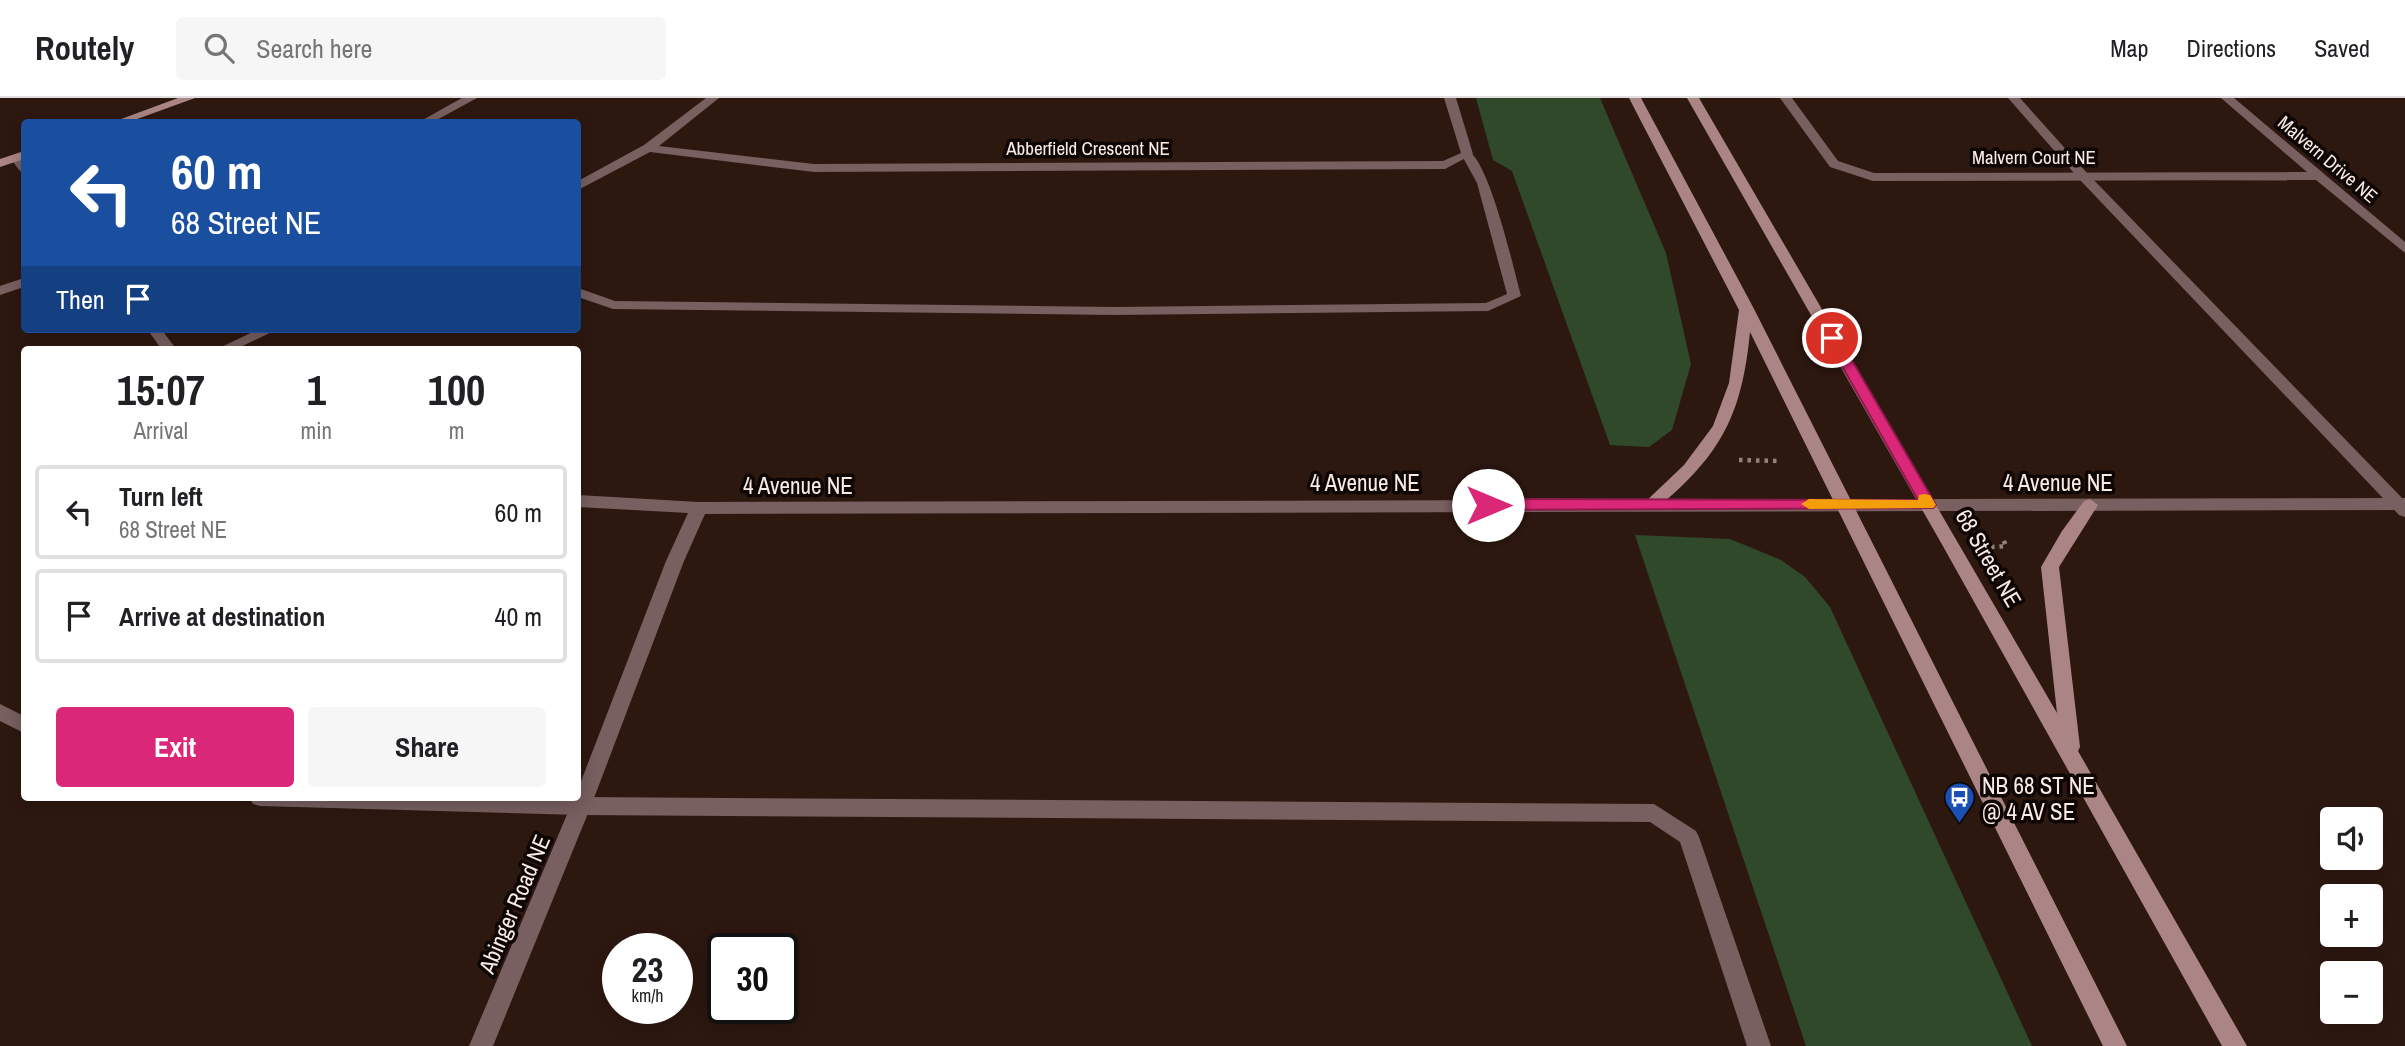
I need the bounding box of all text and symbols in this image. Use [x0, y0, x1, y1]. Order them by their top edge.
search box [176, 17, 666, 80]
text: Routely [35, 26, 134, 70]
icon: search [200, 29, 238, 67]
text: Search here [256, 31, 372, 66]
text: Map [2110, 32, 2148, 64]
text: Directions [2186, 32, 2276, 64]
text: Saved [2314, 32, 2370, 64]
street label: Malvern Drive NE [2273, 110, 2383, 208]
street label: Abberfield Crescent NE [1005, 135, 1170, 161]
text: 60 m [171, 138, 263, 204]
street label: Malvern Court NE [1972, 144, 2096, 170]
icon: left [56, 147, 147, 238]
text: 68 Street NE [171, 201, 321, 244]
icon: arrive [119, 280, 157, 318]
text: Then [56, 282, 105, 317]
pin [1802, 308, 1862, 368]
icon: arrive [1813, 319, 1851, 357]
text: 15:07 [117, 362, 205, 418]
text: 1 [307, 362, 326, 418]
text: 100 [428, 362, 485, 418]
text: Arrival [134, 415, 188, 446]
text: min [301, 415, 332, 446]
text: m [449, 415, 464, 446]
street label: 4 Avenue NE [1310, 467, 1420, 498]
street label: 4 Avenue NE [2003, 467, 2113, 498]
position arrow [1451, 468, 1525, 542]
street label: 4 Avenue NE [743, 470, 853, 501]
text: Turn left [119, 479, 203, 514]
icon: left [60, 493, 98, 531]
text: 60 m [495, 495, 542, 530]
street label: 68 Street NE [1949, 503, 2029, 613]
text: 68 Street NE [119, 514, 227, 545]
icon: arrive [60, 597, 98, 635]
text: Arrive at destination [119, 599, 325, 634]
text: 40 m [495, 599, 542, 634]
button: Exit [56, 707, 294, 787]
button: Share [308, 707, 546, 787]
place label: NB 68 ST NE @ 4 AV SE [1982, 770, 2095, 827]
bus stop icon: NB 68 ST NE @ 4 AV SE [1942, 781, 1976, 825]
map controls [2320, 807, 2383, 1024]
button: sound [2320, 807, 2383, 870]
street label: Abinger Road NE [470, 830, 557, 979]
button: + [2320, 884, 2383, 947]
speed limit sign: 30 [707, 933, 798, 1024]
text: 23 [632, 946, 663, 993]
button: − [2320, 961, 2383, 1024]
text: km/h [632, 983, 664, 1008]

